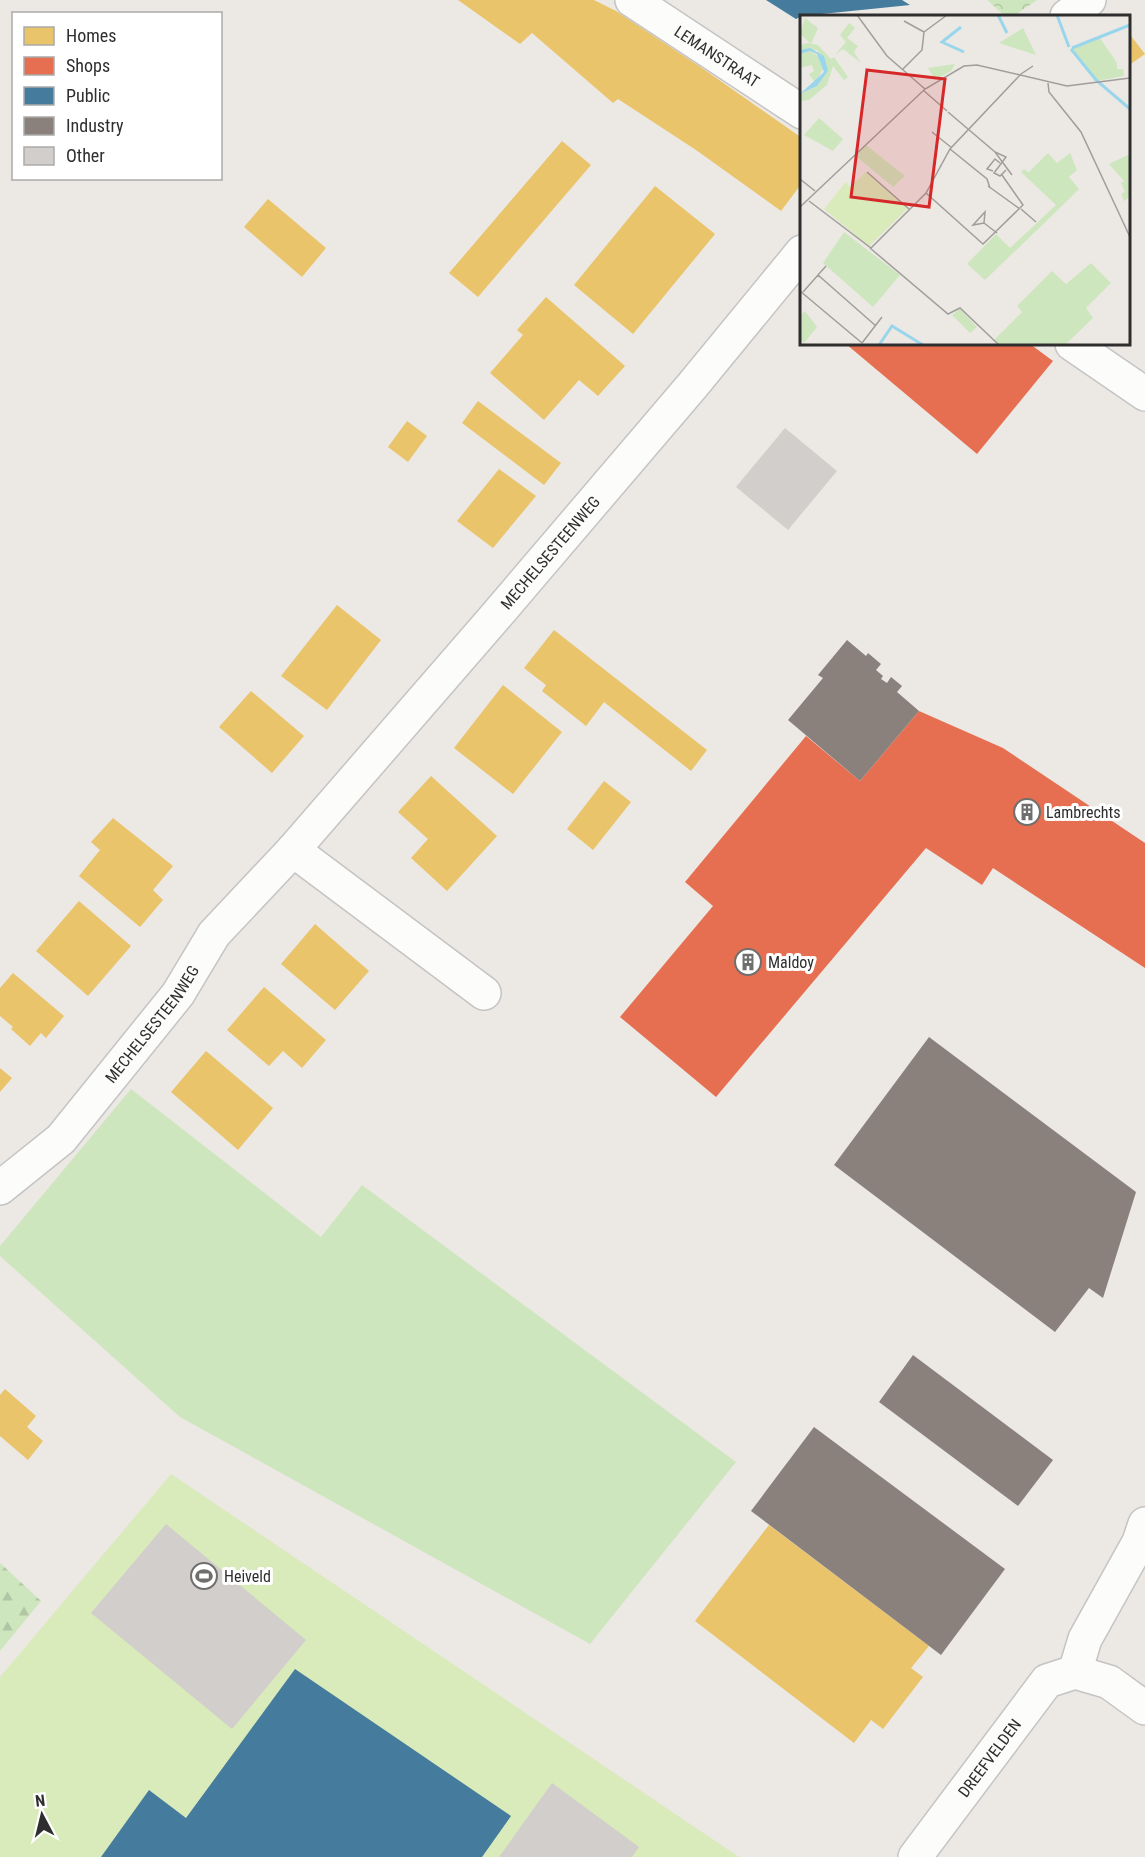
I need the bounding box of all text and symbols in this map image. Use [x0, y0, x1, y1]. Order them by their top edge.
legend [12, 12, 222, 180]
inset map [800, 15, 1130, 345]
street label: LEMANSTRAAT [671, 22, 763, 91]
text: Homes [66, 25, 116, 46]
text: Shops [66, 55, 110, 76]
text: Public [66, 85, 110, 106]
text: Industry [66, 115, 124, 136]
text: Other [66, 145, 105, 166]
street label: MECHELSESTEENWEG [497, 492, 604, 613]
building icon: Lambrechts [1012, 797, 1042, 827]
place label: Lambrechts [1046, 803, 1121, 822]
building icon: Maldoy [733, 947, 763, 977]
place label: Maldoy [768, 953, 814, 972]
street label: MECHELSESTEENWEG [101, 962, 203, 1087]
sports icon: Heiveld [189, 1561, 219, 1591]
place label: Heiveld [224, 1567, 271, 1586]
street label: DREEFVELDEN [954, 1715, 1025, 1801]
north arrow [12, 1785, 72, 1845]
text: N [34, 1791, 46, 1811]

